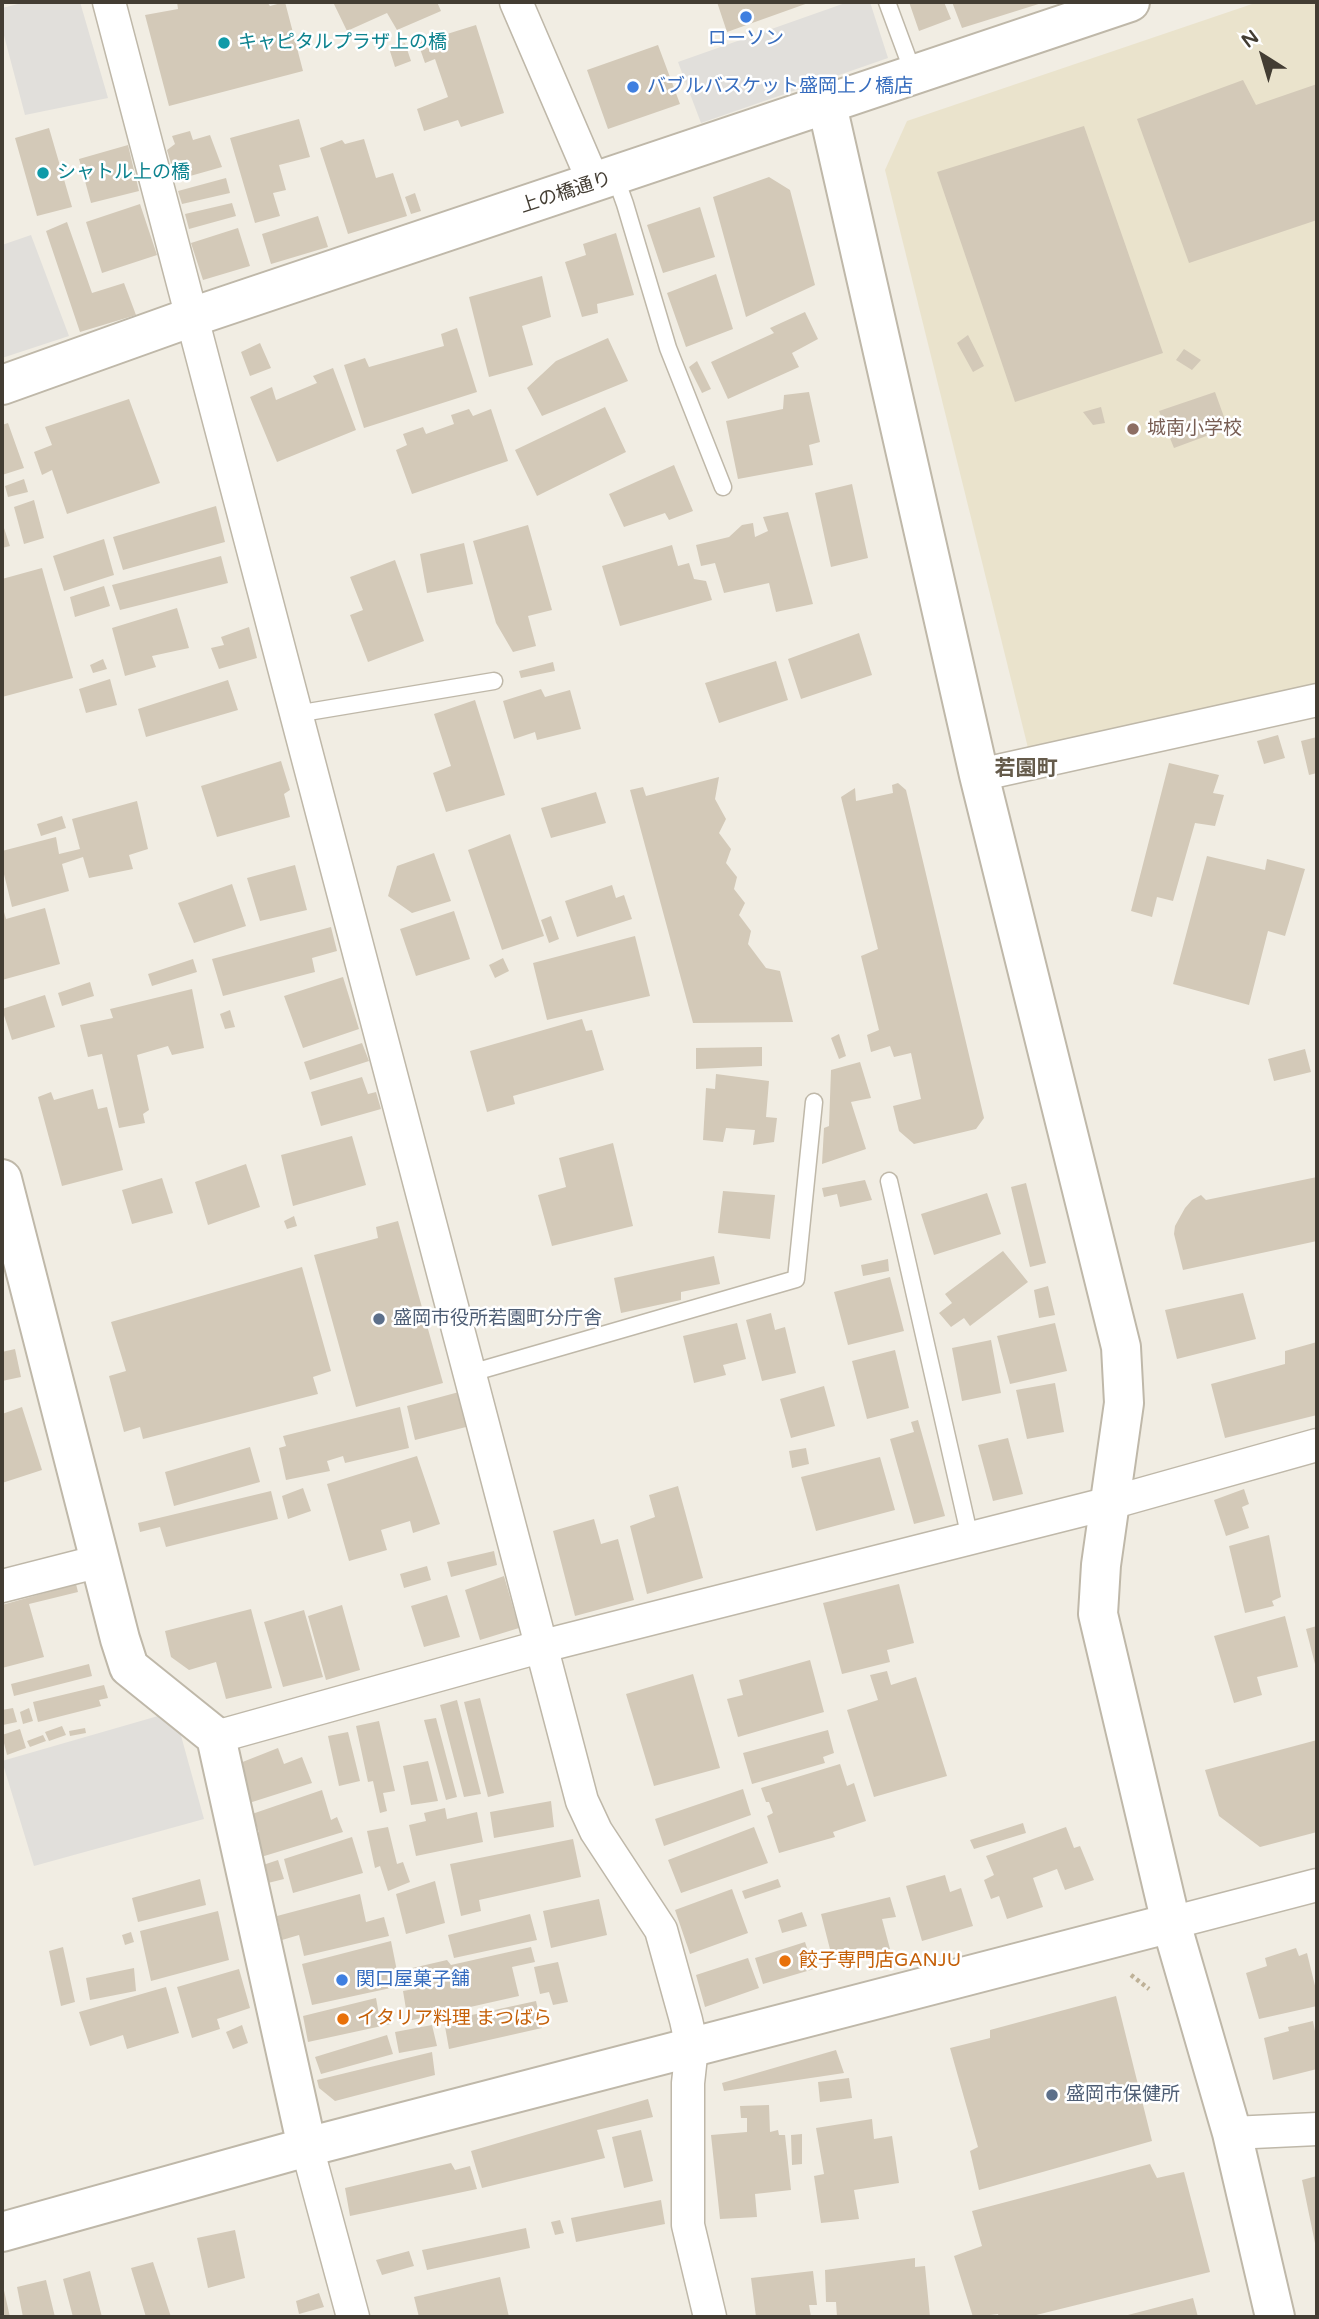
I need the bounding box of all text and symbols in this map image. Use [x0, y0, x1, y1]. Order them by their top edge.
marker: ローソン [738, 9, 754, 25]
north arrow [1228, 21, 1298, 91]
text: N [1238, 26, 1263, 53]
place label: ローソン [708, 28, 784, 50]
place label: キャピタルプラザ上の橋 [238, 32, 447, 54]
marker: キャピタルプラザ上の橋 [216, 35, 232, 51]
place label: バブルバスケット盛岡上ノ橋店 [647, 76, 913, 98]
marker: バブルバスケット盛岡上ノ橋店 [625, 79, 641, 95]
place label: シャトル上の橋 [57, 162, 190, 184]
marker: シャトル上の橋 [35, 165, 51, 181]
street label: 上の橋通り [517, 167, 615, 219]
place label: 城南小学校 [1147, 418, 1242, 440]
marker: 城南小学校 [1125, 421, 1141, 437]
district label: 若園町 [995, 756, 1057, 782]
place label: 盛岡市役所若園町分庁舎 [393, 1308, 602, 1330]
marker: 盛岡市役所若園町分庁舎 [371, 1311, 387, 1327]
place label: 餃子専門店GANJU [799, 1950, 961, 1972]
marker: 餃子専門店GANJU [777, 1953, 793, 1969]
place label: 関口屋菓子舗 [356, 1969, 470, 1991]
marker: 関口屋菓子舗 [334, 1972, 350, 1988]
place label: イタリア料理 まつばら [357, 2008, 552, 2030]
marker: イタリア料理 まつばら [335, 2011, 351, 2027]
place label: 盛岡市保健所 [1066, 2084, 1180, 2106]
marker: 盛岡市保健所 [1044, 2087, 1060, 2103]

